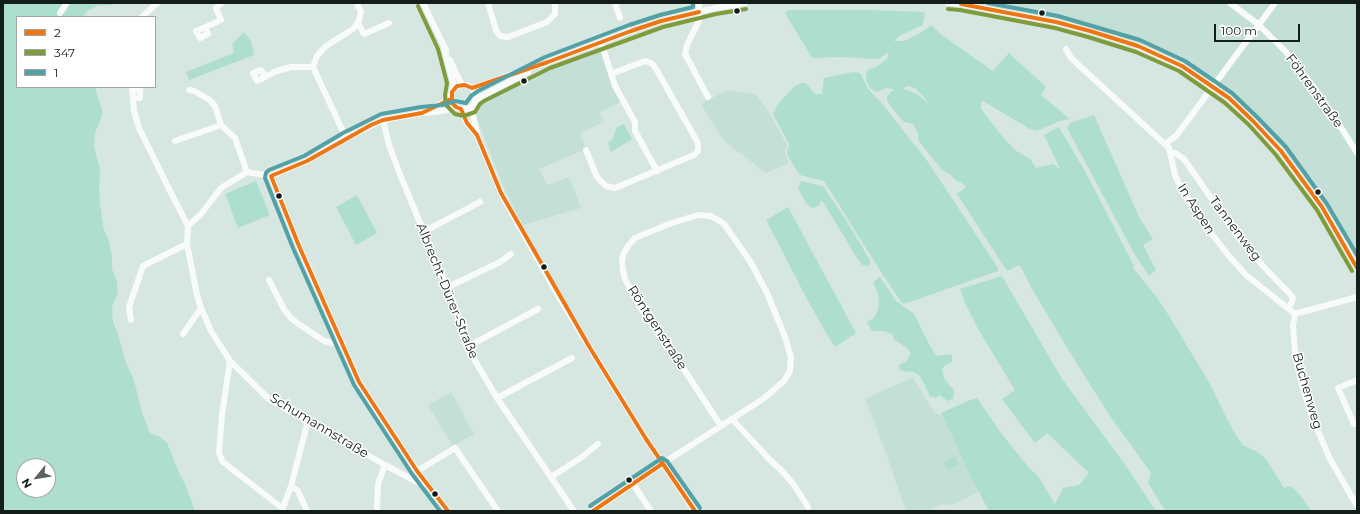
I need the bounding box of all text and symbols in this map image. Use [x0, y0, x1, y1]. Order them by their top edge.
unlabelled marker [732, 6, 742, 16]
unlabelled marker [1037, 8, 1047, 18]
legend [16, 16, 156, 88]
scale bar [1216, 16, 1302, 42]
text: 100 m [1221, 23, 1257, 38]
text: 2 [54, 25, 61, 40]
text: 347 [54, 45, 75, 60]
street label: Föhrenstraße [1282, 51, 1346, 131]
text: 1 [54, 65, 58, 80]
unlabelled marker [519, 76, 529, 86]
street label: In Aspen [1174, 181, 1218, 237]
unlabelled marker [1313, 187, 1323, 197]
unlabelled marker [274, 191, 284, 201]
street label: Tannenweg [1206, 194, 1264, 264]
street label: Albrecht-Dürer-Straße [413, 221, 481, 361]
unlabelled marker [539, 262, 549, 272]
street label: Röntgenstraße [624, 283, 690, 373]
street label: Buchenweg [1289, 351, 1325, 431]
street label: Schumannstraße [267, 390, 371, 462]
north arrow [16, 458, 56, 498]
unlabelled marker [624, 475, 634, 485]
text: N [18, 476, 35, 491]
unlabelled marker [430, 489, 440, 499]

